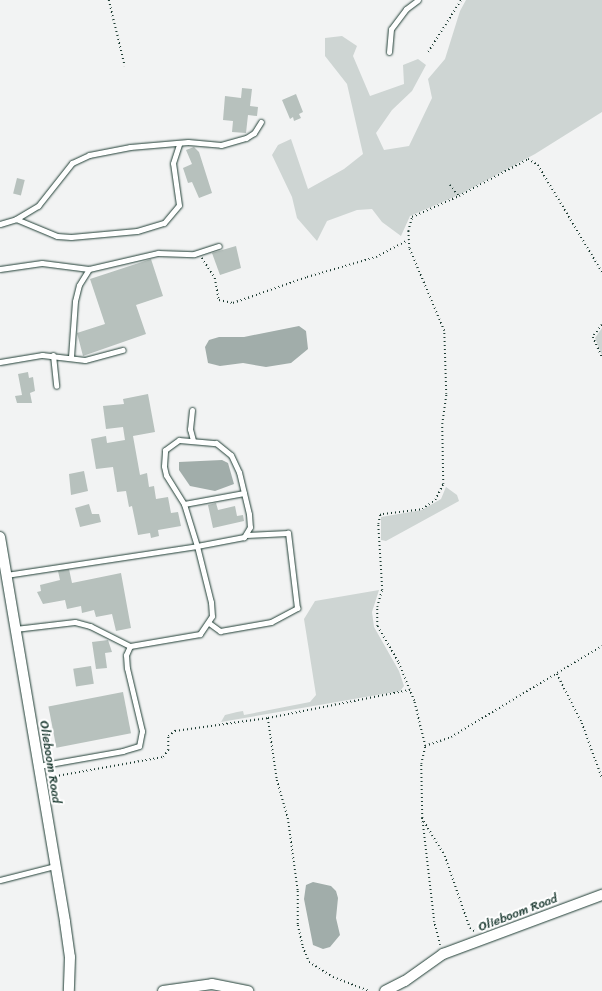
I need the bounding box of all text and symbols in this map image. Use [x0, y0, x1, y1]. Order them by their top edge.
street label: Olieboom Road [36, 719, 64, 805]
street label: Olieboom Road [476, 891, 560, 935]

